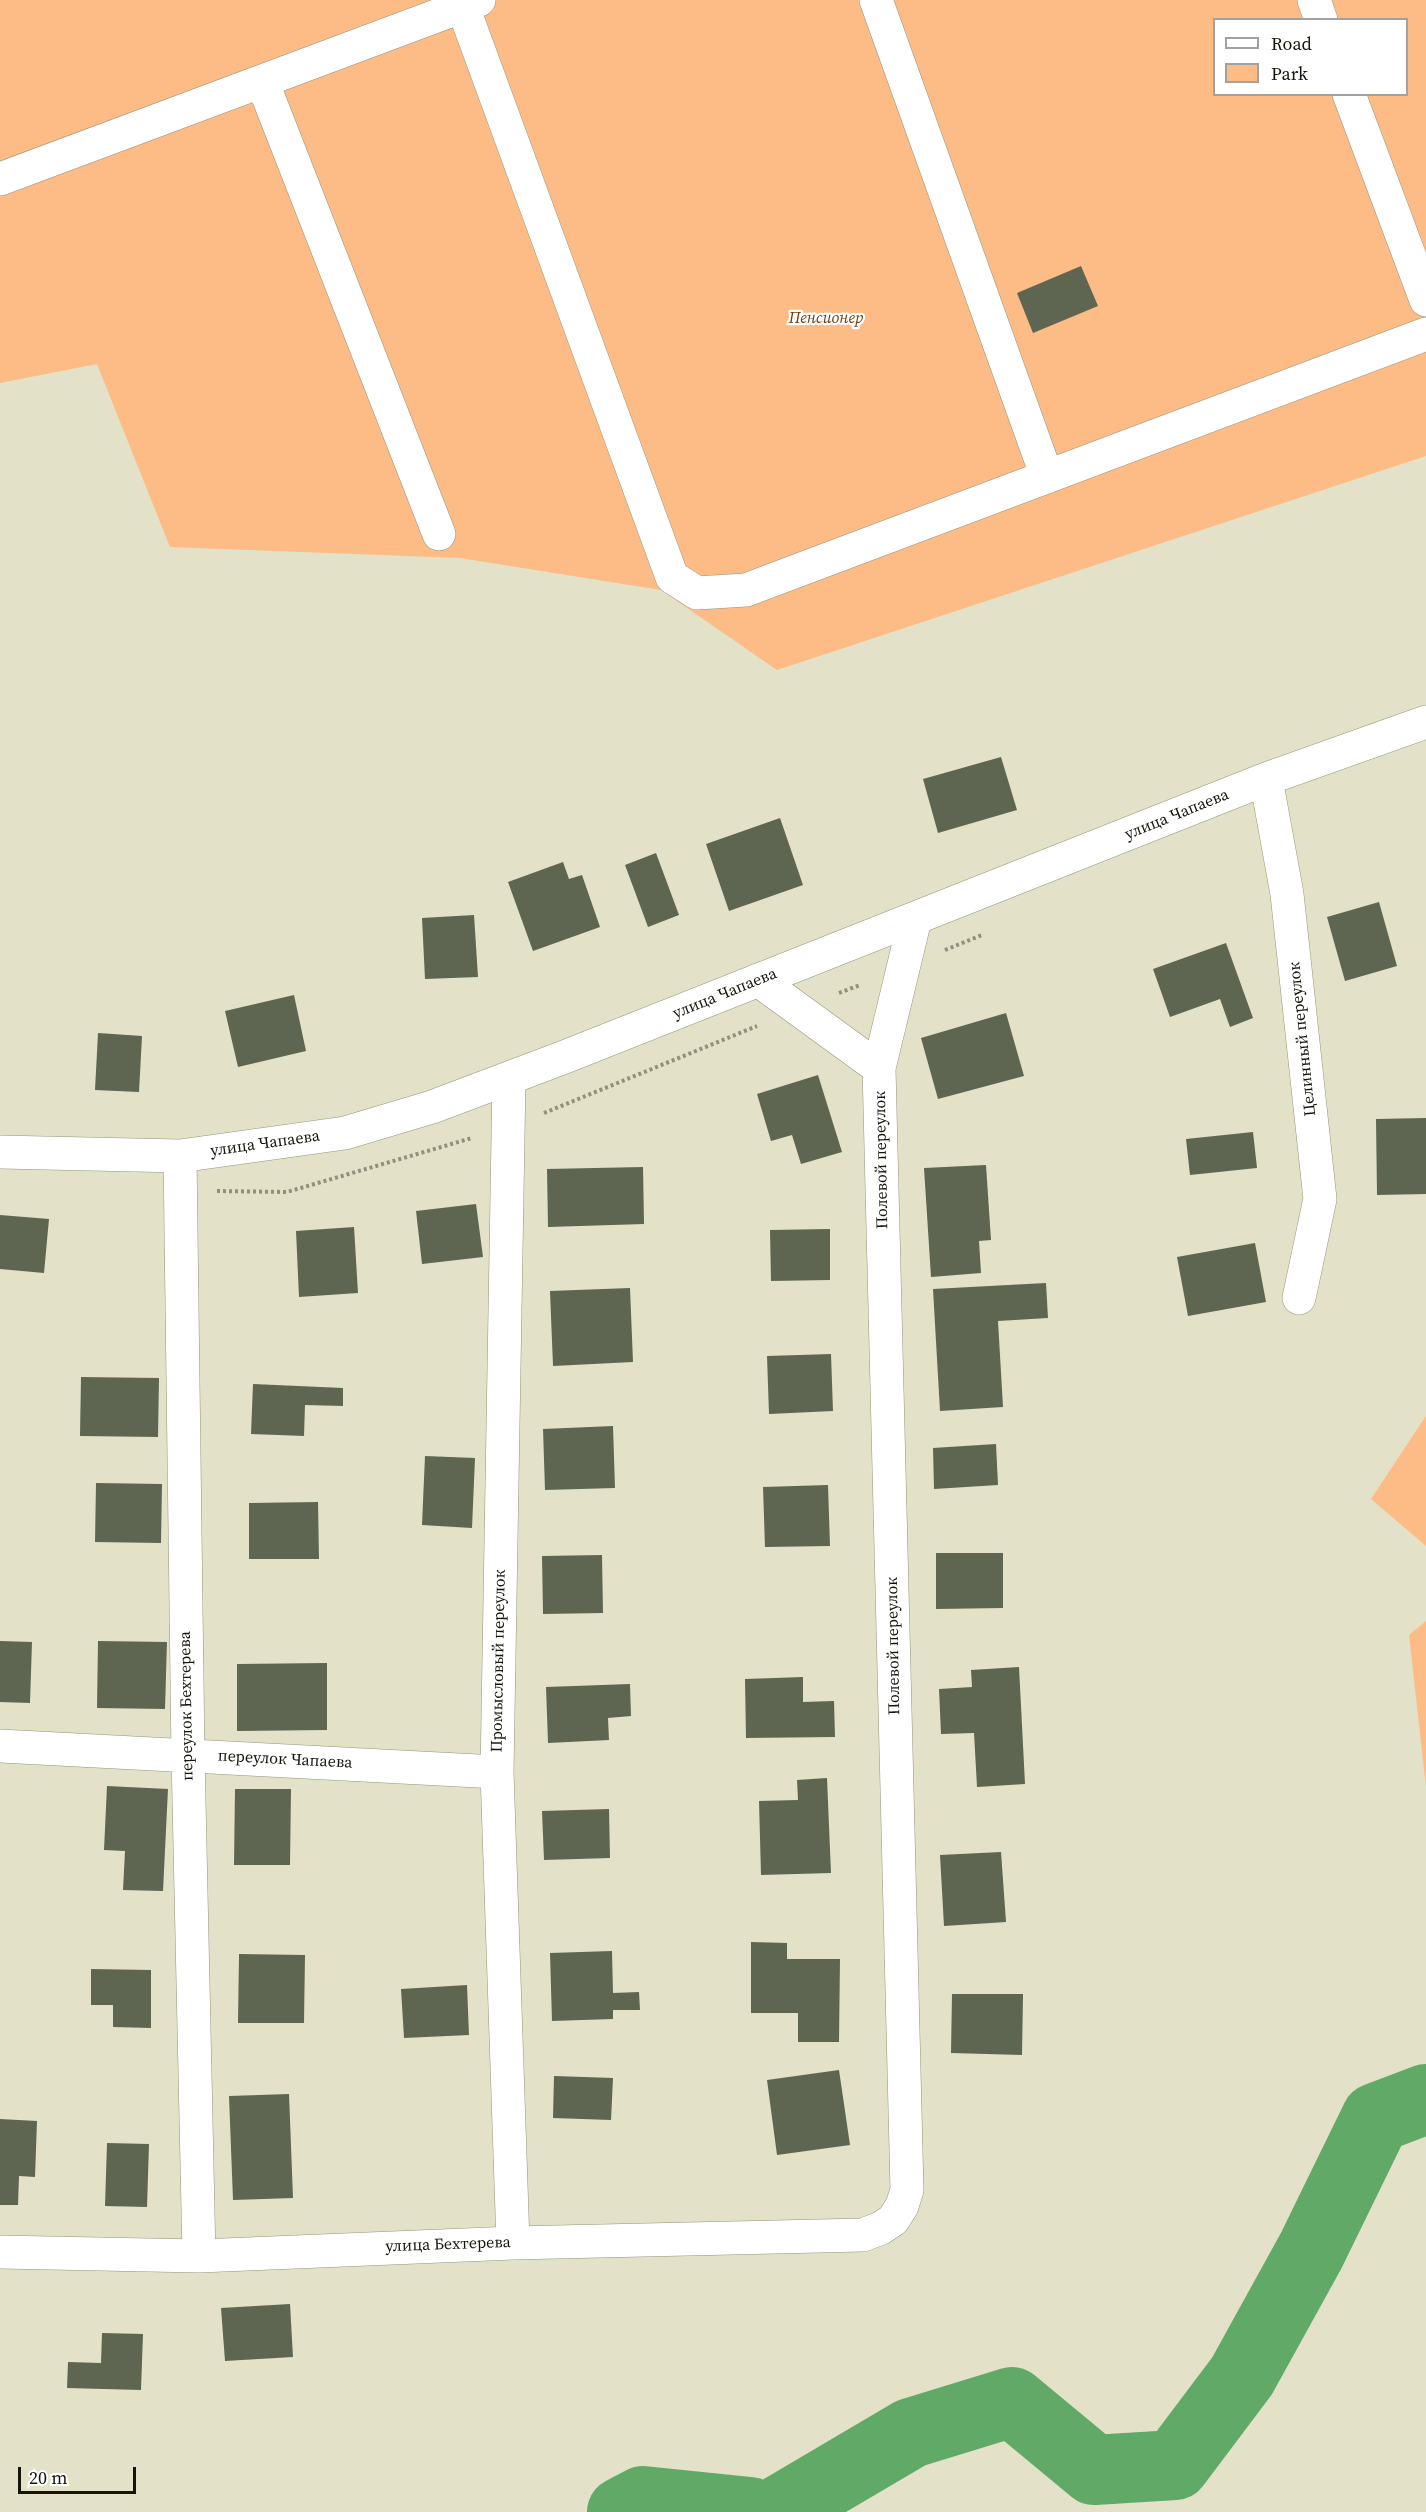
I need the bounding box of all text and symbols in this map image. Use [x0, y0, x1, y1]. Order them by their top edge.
legend [1213, 18, 1408, 96]
text: Road [1271, 31, 1312, 56]
text: Park [1271, 61, 1308, 86]
park label: Пенсионер [789, 309, 863, 329]
street label: улица Чапаева [1122, 785, 1232, 845]
street label: Целинный переулок [1285, 961, 1321, 1117]
street label: улица Чапаева [670, 964, 780, 1024]
street label: Полевой переулок [871, 1091, 893, 1229]
street label: улица Чапаева [209, 1127, 321, 1161]
street label: Промысловый переулок [488, 1569, 510, 1753]
street label: Полевой переулок [883, 1577, 905, 1715]
street label: переулок Бехтерева [176, 1631, 198, 1781]
street label: переулок Чапаева [217, 1747, 353, 1773]
street label: улица Бехтерева [385, 2233, 511, 2257]
scale bar [21, 2455, 140, 2493]
text: 20 m [29, 2465, 67, 2490]

